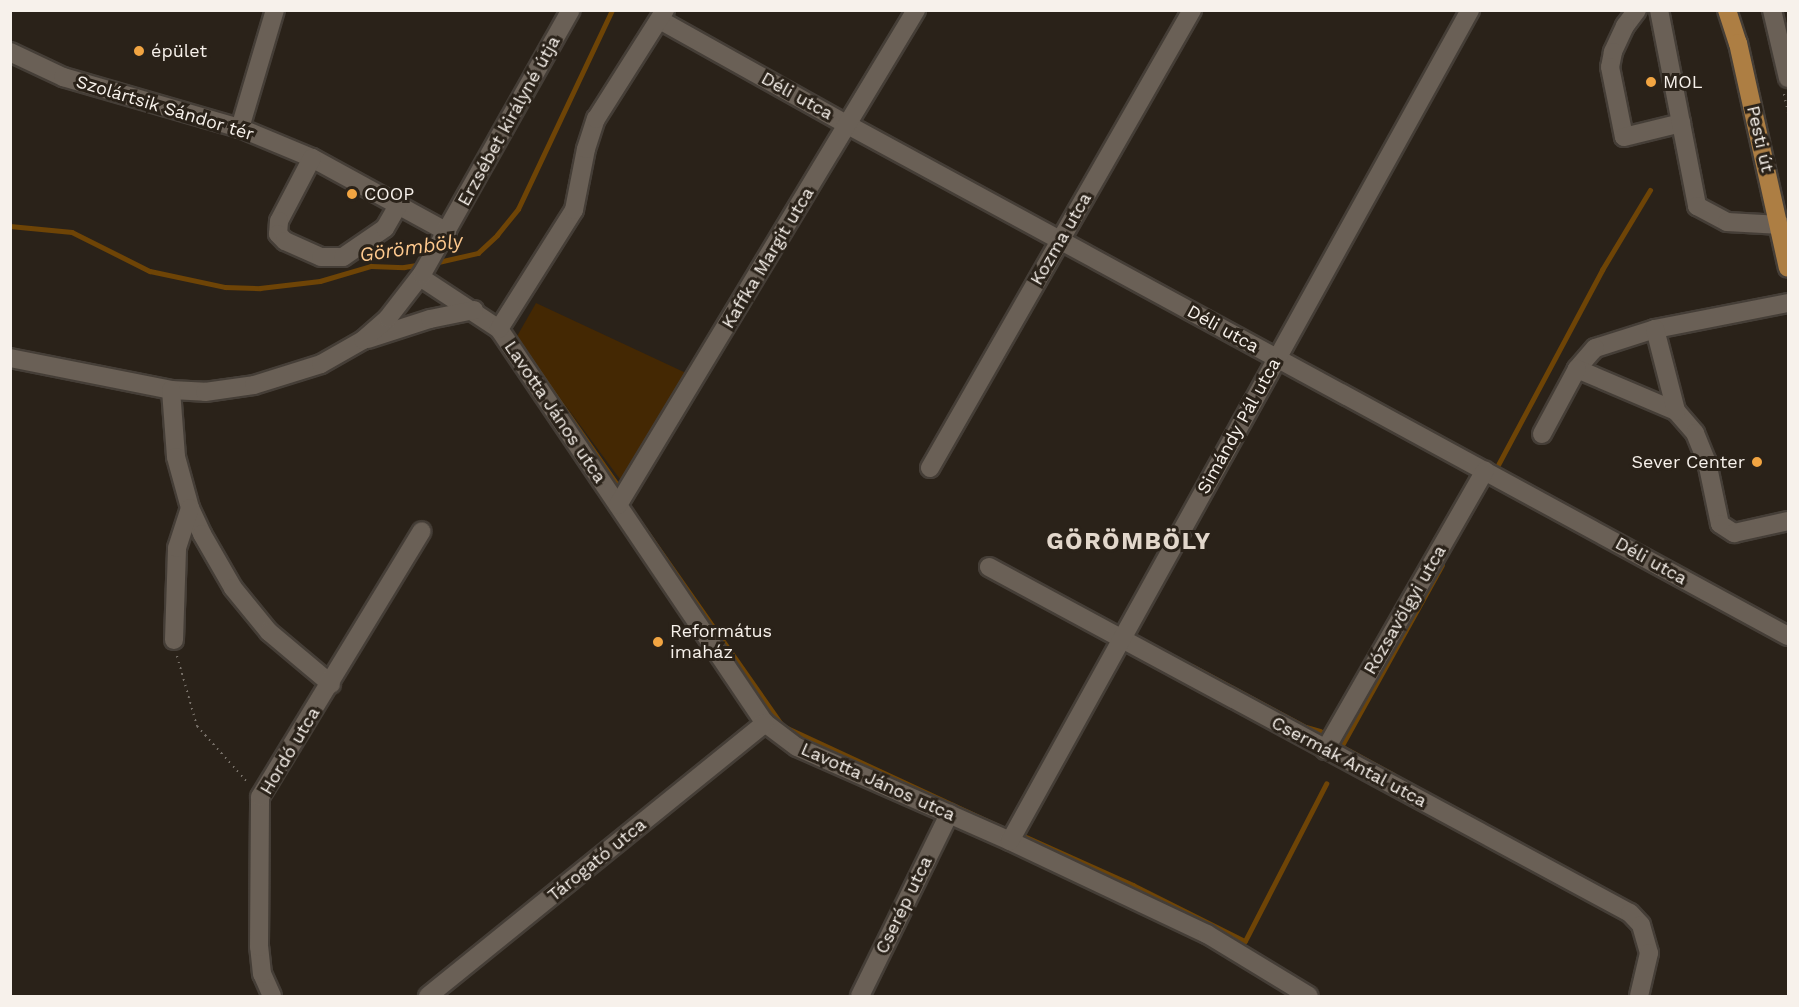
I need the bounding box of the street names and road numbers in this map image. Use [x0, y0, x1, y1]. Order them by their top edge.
street label: Erzsébet királyné útja [453, 32, 565, 210]
street label: Déli utca [757, 67, 837, 125]
street label: Szolártsik Sándor tér [73, 70, 257, 146]
street label: Pesti út [1742, 104, 1778, 174]
street label: Kaffka Margit utca [717, 183, 819, 333]
street label: Kozma utca [1026, 189, 1096, 289]
street label: Déli utca [1183, 300, 1263, 358]
street label: Lavotta János utca [499, 337, 611, 487]
street label: Simándy Pál utca [1192, 354, 1286, 498]
street label: Déli utca [1611, 532, 1691, 590]
street label: Rózsavölgyi utca [1359, 542, 1451, 678]
street label: Hordó utca [255, 703, 325, 799]
street label: Csermák Antal utca [1267, 712, 1431, 812]
street label: Lavotta János utca [797, 738, 959, 826]
street label: Tárogató utca [544, 814, 650, 906]
street label: Cserép utca [871, 853, 937, 957]

